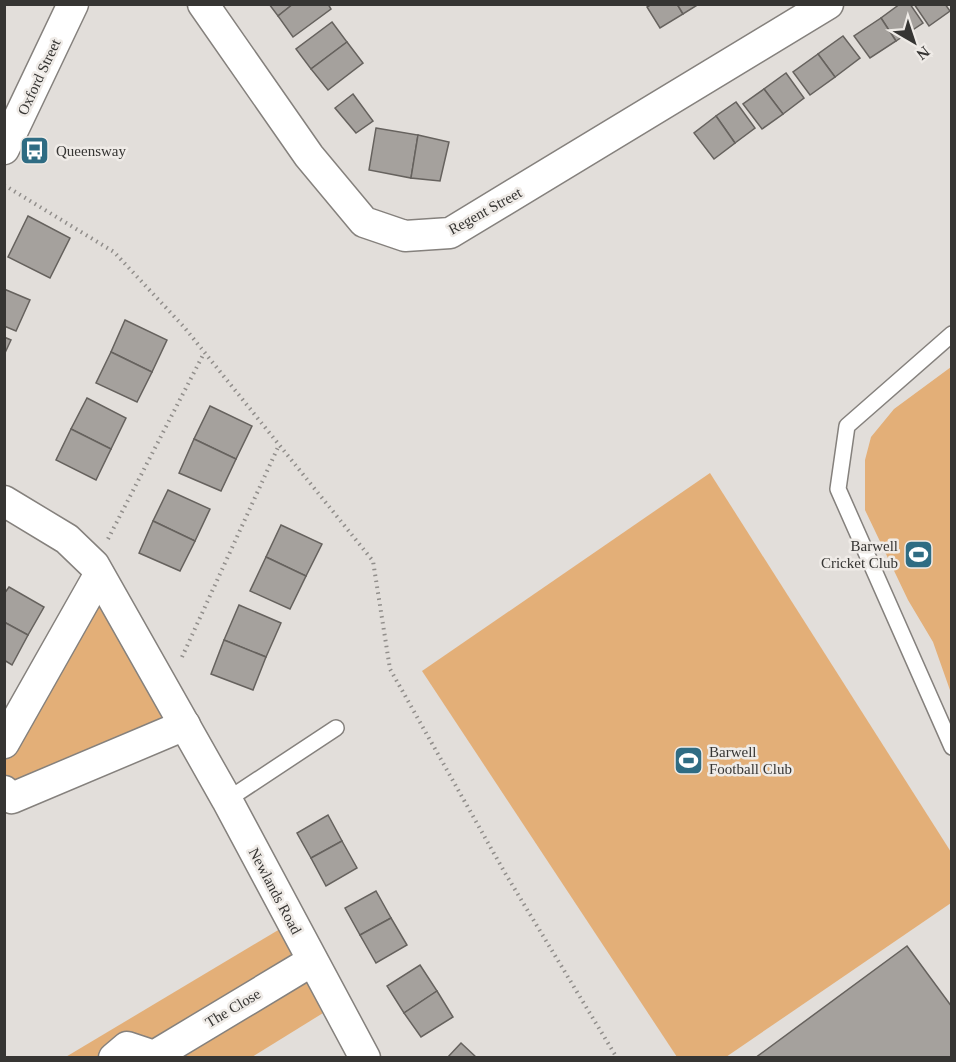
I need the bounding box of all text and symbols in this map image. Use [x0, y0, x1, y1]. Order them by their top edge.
north arrow [884, 12, 944, 72]
street label: Oxford Street [14, 36, 64, 118]
text: N [913, 43, 933, 64]
bus stop icon: Queensway [19, 135, 51, 167]
place label: Queensway [56, 143, 126, 159]
street label: Regent Street [446, 184, 525, 238]
place label: Barwell Cricket Club [821, 538, 898, 571]
sports icon: Barwell Cricket Club [903, 539, 935, 571]
place label: Barwell Football Club [709, 744, 792, 777]
sports icon: Barwell Football Club [672, 745, 704, 777]
street label: Newlands Road [246, 845, 305, 937]
street label: The Close [203, 985, 264, 1031]

